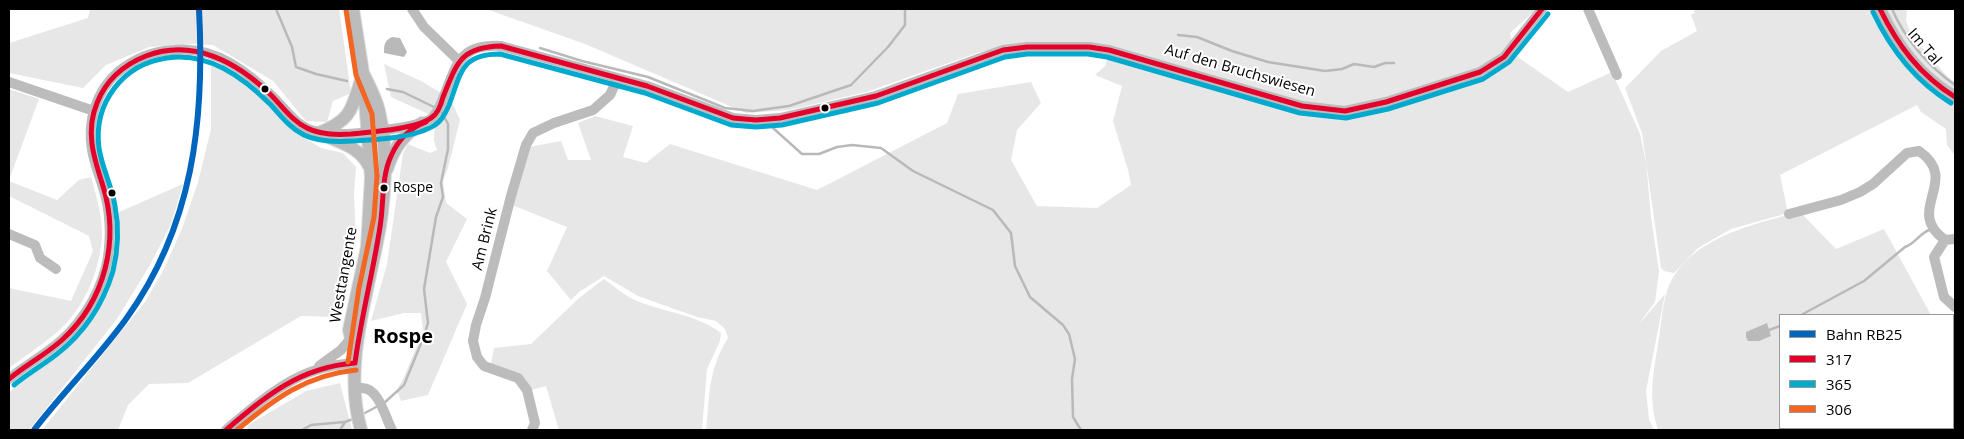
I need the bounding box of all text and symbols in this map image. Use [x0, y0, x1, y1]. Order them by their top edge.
street label: Im Tal [1903, 25, 1945, 69]
street label: Auf den Bruchswiesen [1163, 41, 1317, 101]
unlabelled marker [260, 84, 270, 94]
unlabelled marker [820, 103, 830, 113]
place label: Rospe [393, 180, 433, 196]
marker: Rospe [379, 183, 389, 193]
unlabelled marker [107, 188, 117, 198]
street label: Am Brink [469, 206, 501, 272]
street label: Westtangente [327, 226, 361, 324]
legend [1779, 314, 1954, 429]
text: Bahn RB25 [1826, 324, 1902, 344]
district label: Rospe [373, 325, 433, 349]
text: 317 [1826, 349, 1852, 369]
text: 365 [1826, 374, 1852, 394]
text: 306 [1826, 399, 1852, 419]

